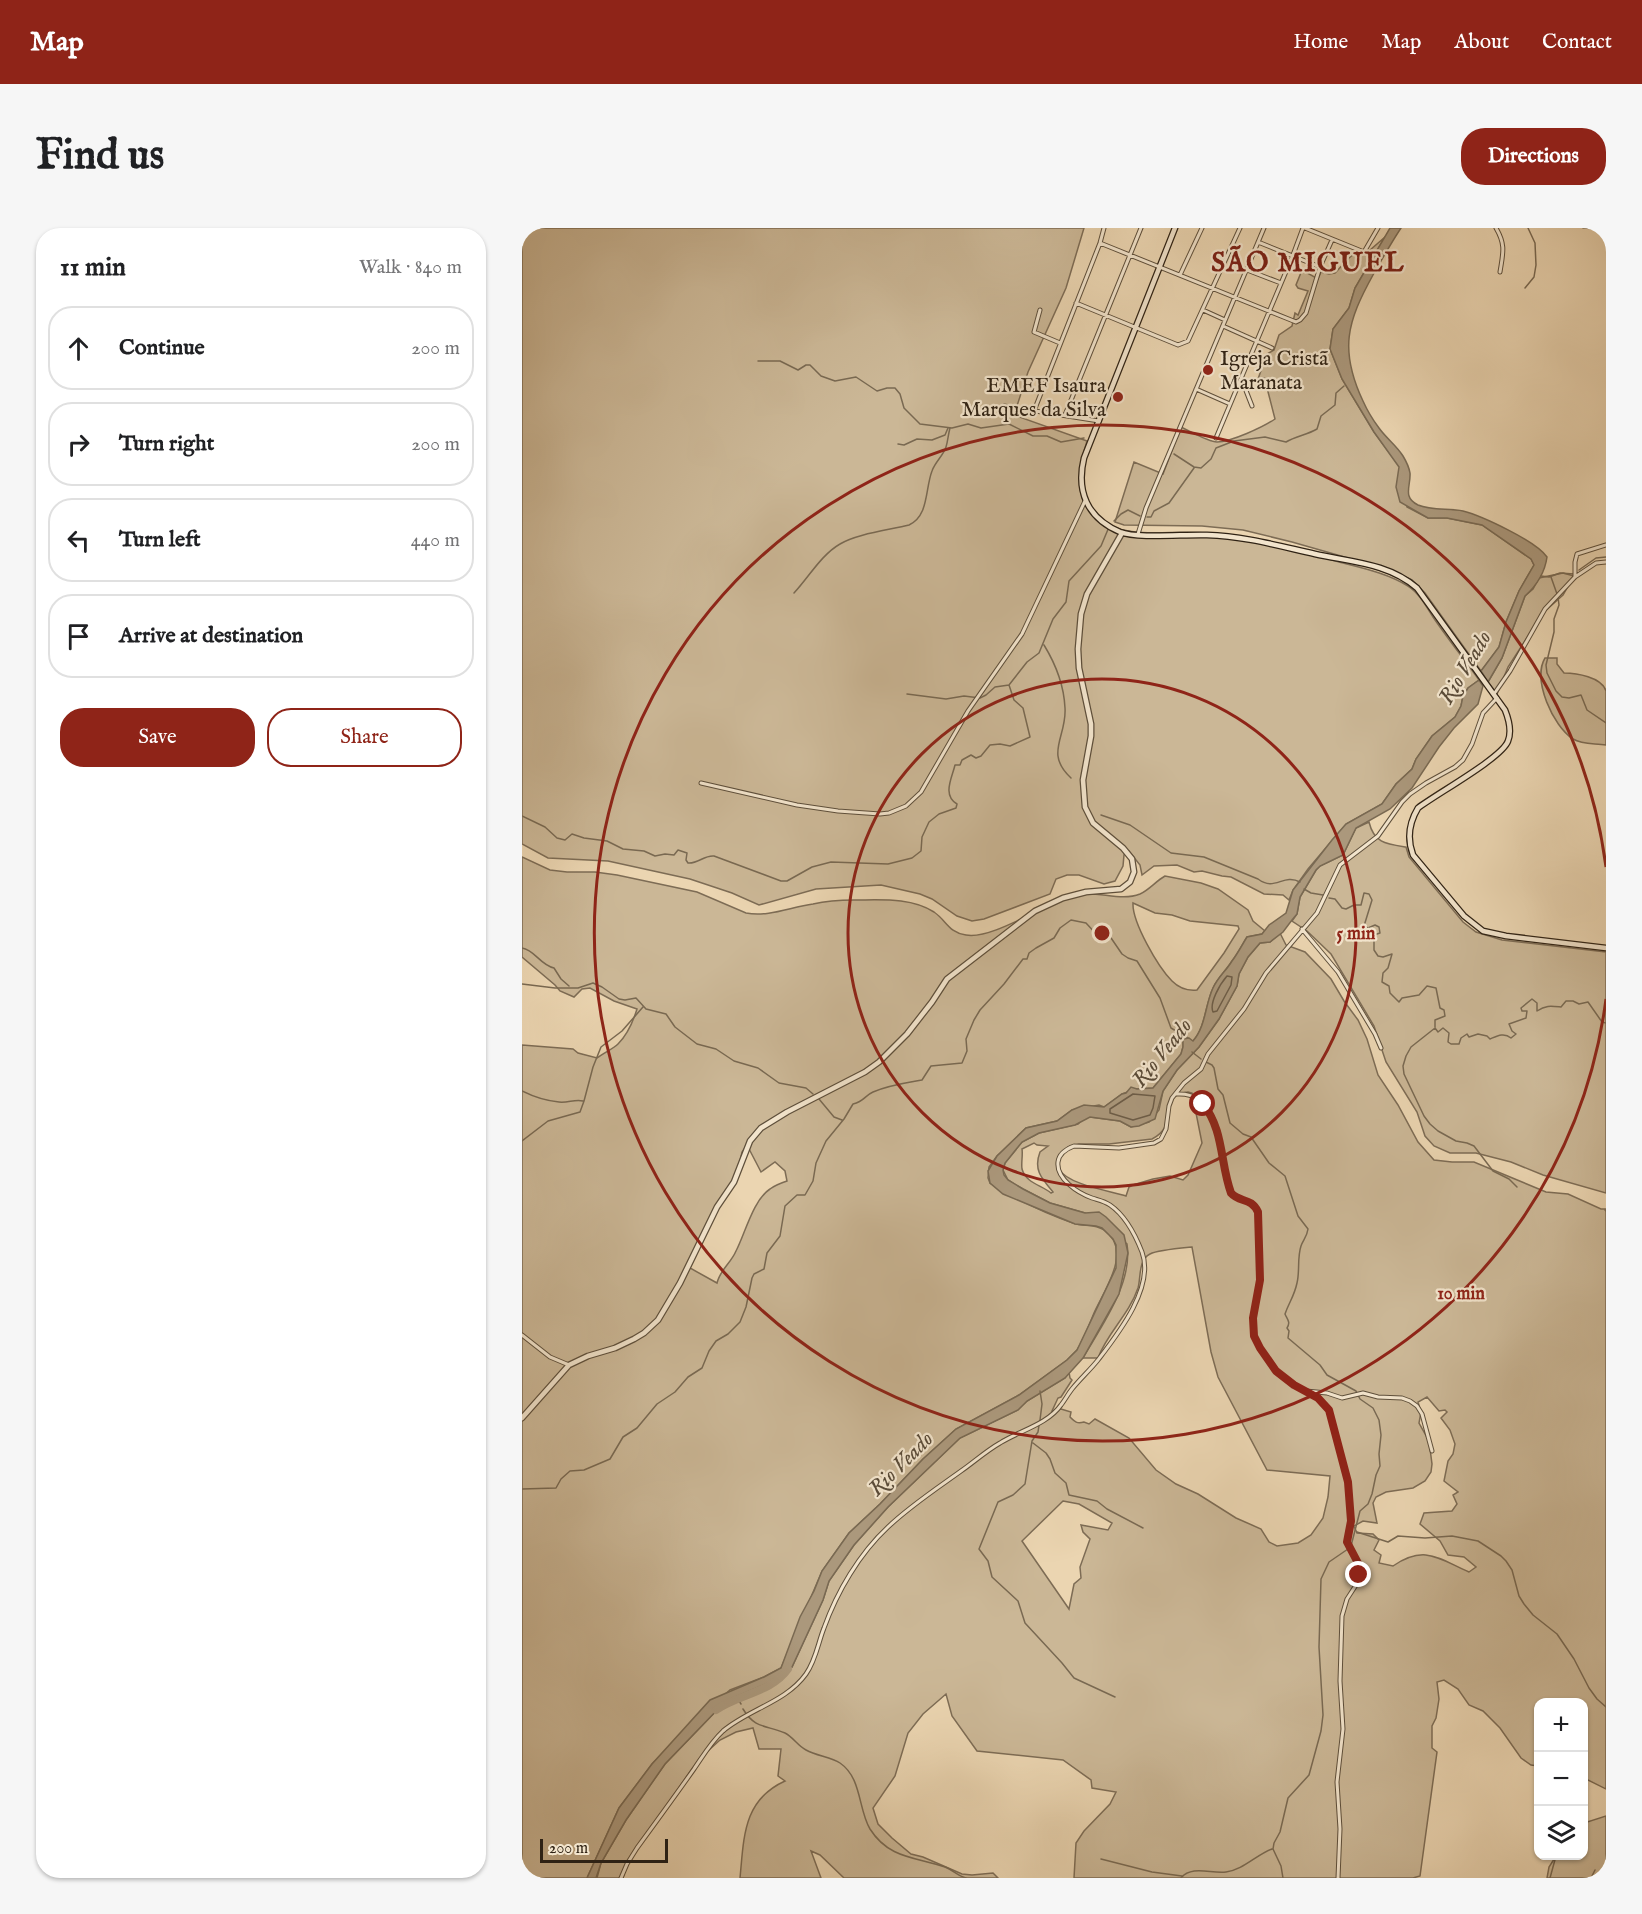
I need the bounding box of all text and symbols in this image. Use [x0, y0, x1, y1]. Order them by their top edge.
text: Map [30, 25, 84, 60]
text: Home [1293, 29, 1348, 56]
text: Map [1381, 29, 1421, 56]
text: About [1454, 29, 1509, 56]
text: Contact [1542, 29, 1612, 56]
button: Directions [1461, 128, 1606, 185]
text: Find us [36, 130, 164, 183]
district label: SÃO MIGUEL [1211, 245, 1405, 281]
text: 11 min [60, 251, 126, 284]
text: Walk · 840 m [359, 255, 462, 280]
icon: ahead [62, 332, 95, 365]
text: Continue [119, 334, 205, 362]
text: 200 m [411, 336, 460, 361]
place label: Igreja Cristã Maranata [1220, 346, 1329, 397]
marker: Igreja Cristã Maranata [1201, 363, 1215, 377]
place label: EMEF Isaura Marques da Silva [962, 373, 1107, 424]
marker: EMEF Isaura Marques da Silva [1111, 390, 1125, 404]
icon: right [62, 428, 95, 461]
text: Turn right [119, 430, 214, 458]
text: 200 m [411, 432, 460, 457]
icon: left [62, 524, 95, 557]
text: Turn left [119, 526, 201, 554]
text: 440 m [411, 528, 460, 553]
icon: arrive [62, 620, 95, 653]
text: Arrive at destination [119, 622, 303, 650]
water label: Rio Veado [1433, 626, 1499, 710]
button: Save [60, 708, 255, 767]
button: Share [267, 708, 462, 767]
centre of rings [1092, 923, 1112, 943]
text: 5 min [1337, 923, 1376, 946]
water label: Rio Veado [1126, 1013, 1199, 1093]
route start [1189, 1090, 1215, 1116]
text: 10 min [1437, 1283, 1485, 1306]
water label: Rio Veado [863, 1426, 940, 1503]
route end [1345, 1561, 1371, 1587]
map controls [1534, 1698, 1588, 1860]
button: + [1534, 1698, 1588, 1752]
button: − [1534, 1752, 1588, 1806]
button: layers [1534, 1806, 1588, 1860]
scale bar [540, 1836, 668, 1864]
text: 200 m [549, 1839, 588, 1859]

